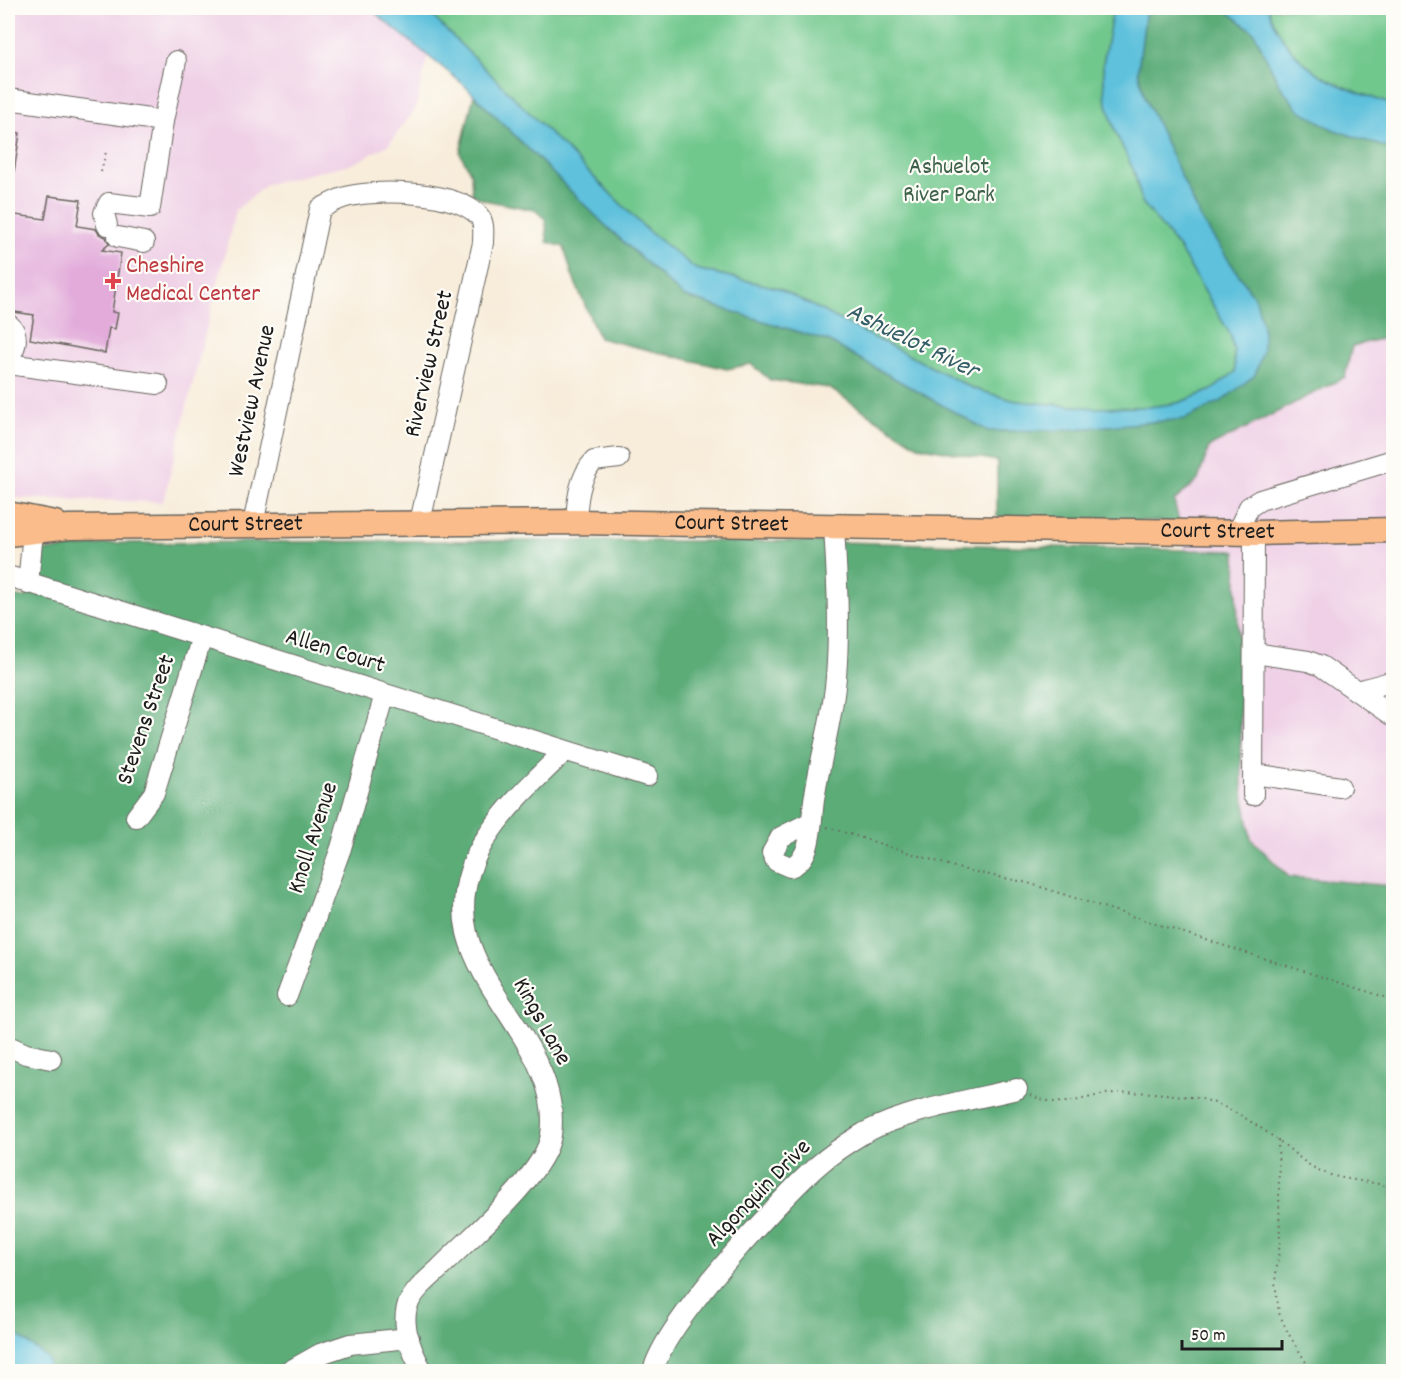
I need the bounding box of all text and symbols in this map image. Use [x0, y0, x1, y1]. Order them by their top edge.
park label: Ashuelot River Park [903, 151, 995, 213]
place label: Cheshire Medical Center [126, 250, 260, 312]
marker: Cheshire Medical Center [104, 272, 122, 290]
street label: Riverview Street [397, 287, 463, 441]
water label: Ashuelot River [840, 294, 987, 391]
street label: Westview Avenue [220, 322, 286, 480]
street label: Court Street [674, 507, 789, 542]
street label: Court Street [188, 508, 303, 543]
street label: Court Street [1160, 514, 1275, 550]
street label: Allen Court [281, 621, 389, 683]
street label: Stevens Street [109, 650, 185, 790]
street label: Knoll Avenue [280, 778, 348, 898]
street label: Kings Lane [503, 972, 579, 1072]
street label: Algonquin Drive [698, 1132, 820, 1256]
scale bar [1182, 1313, 1282, 1351]
text: 50 m [1191, 1324, 1226, 1349]

